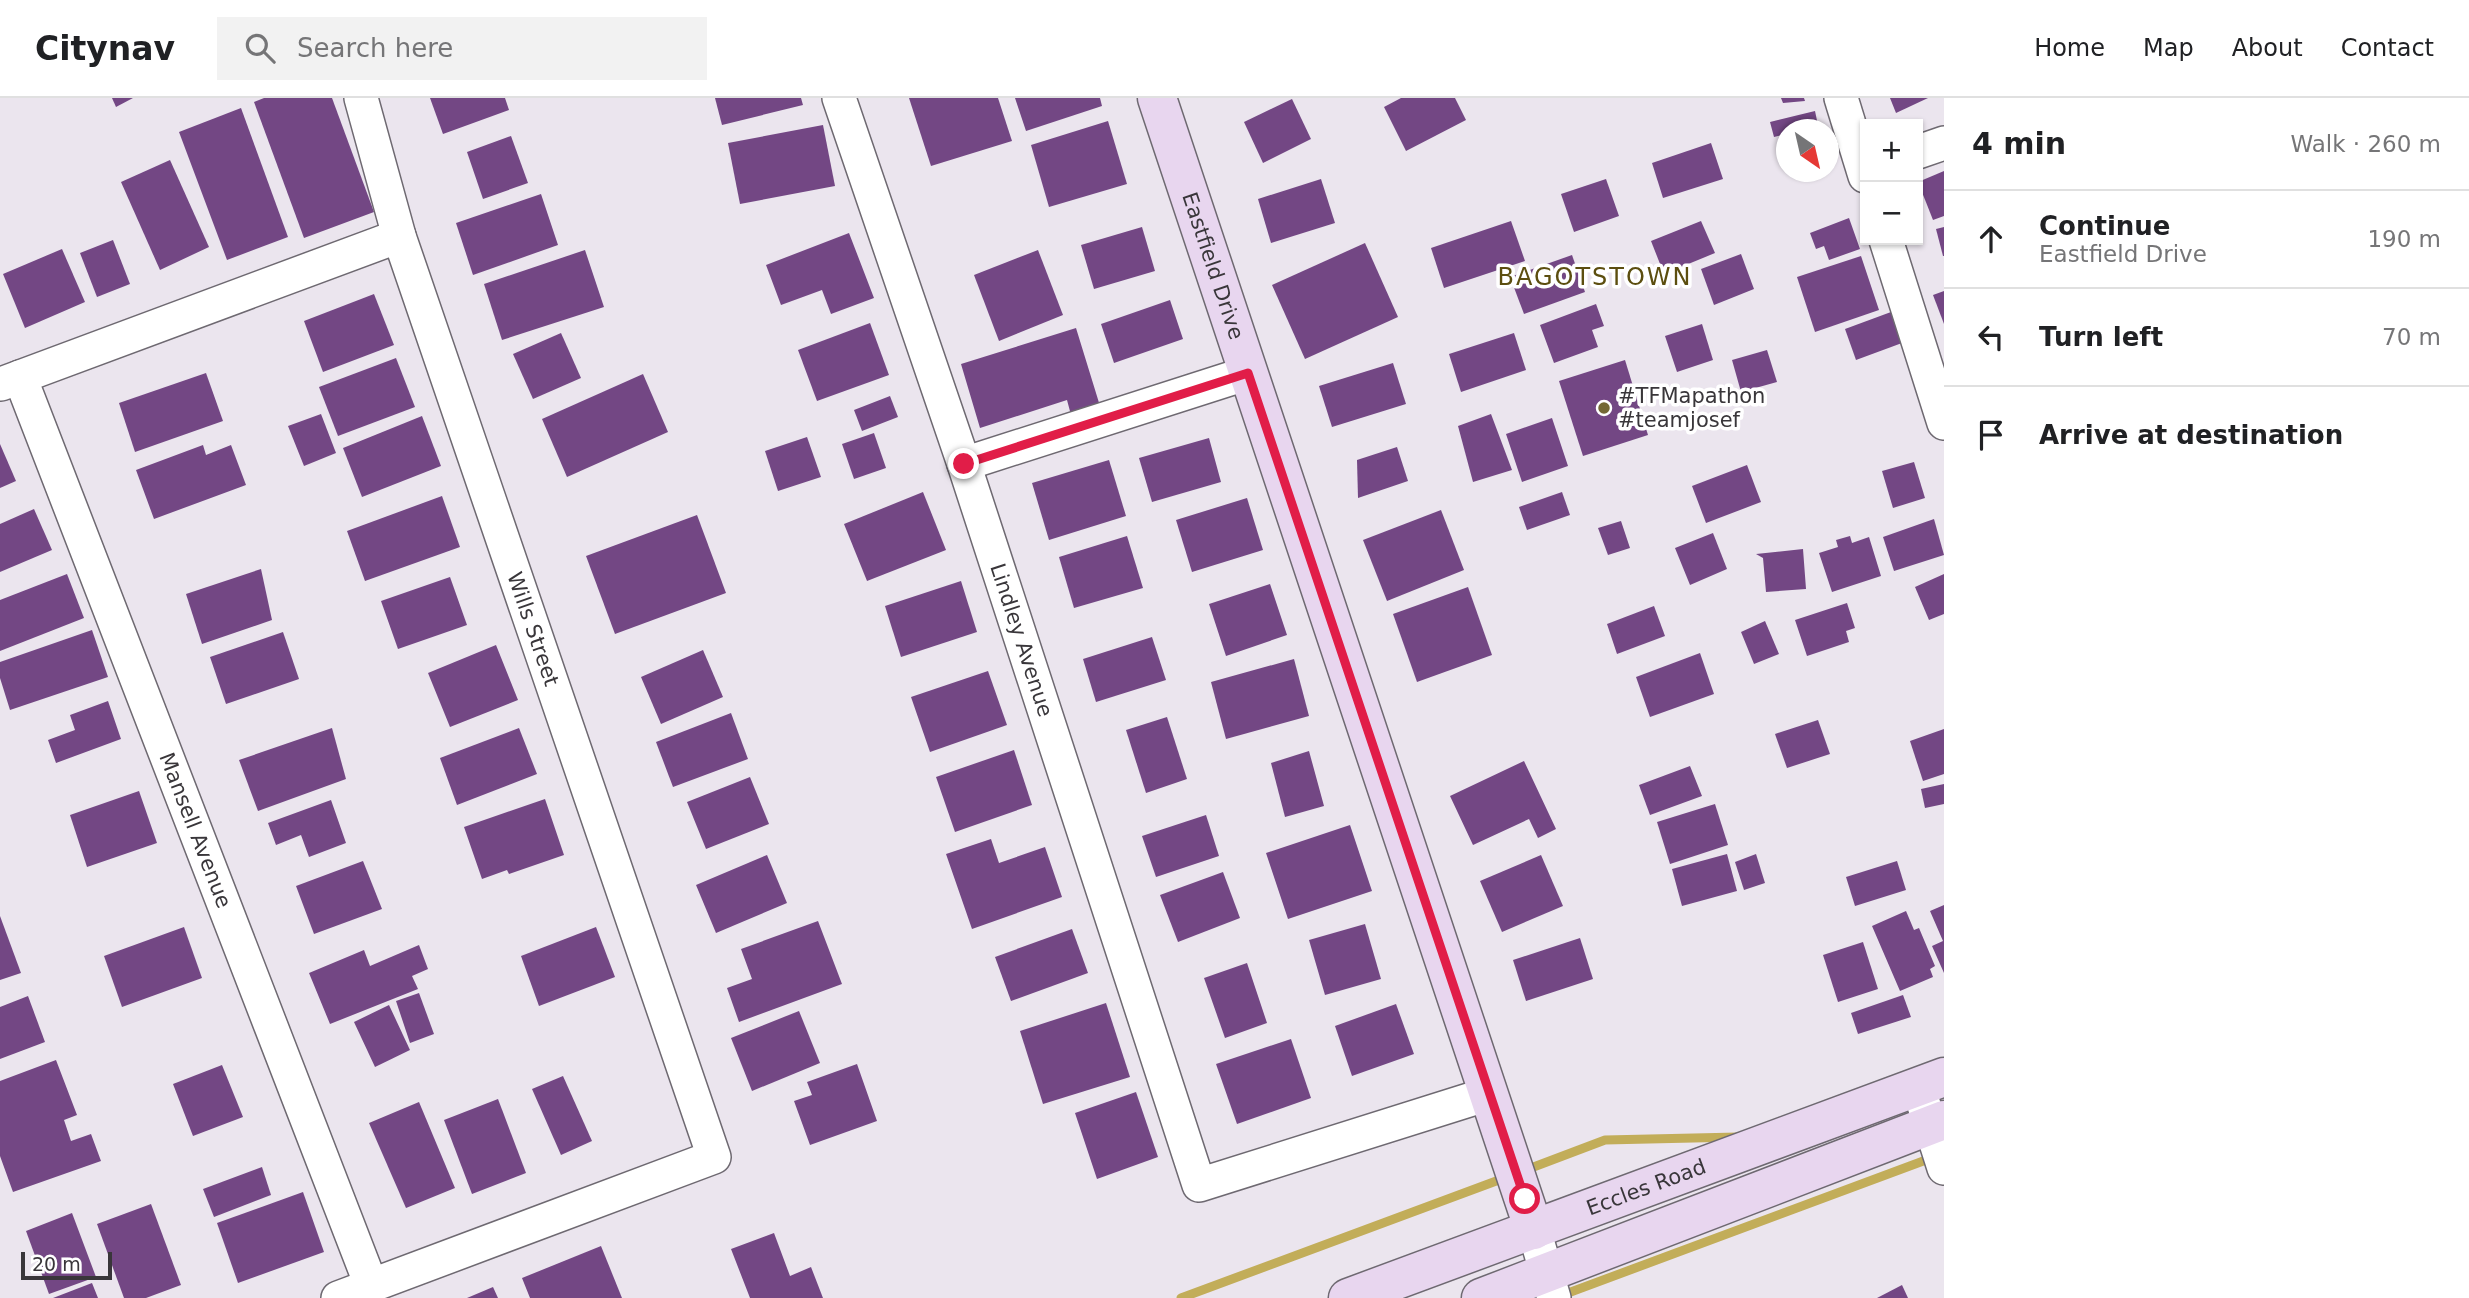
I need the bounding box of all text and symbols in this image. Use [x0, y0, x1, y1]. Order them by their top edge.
search box [217, 17, 707, 80]
text: Citynav [35, 29, 175, 68]
icon: search [241, 29, 279, 67]
text: Search here [297, 33, 453, 63]
text: Home [2034, 34, 2105, 62]
text: Map [2143, 34, 2194, 62]
text: About [2232, 34, 2303, 62]
text: Contact [2341, 34, 2434, 62]
north arrow [1776, 119, 1839, 182]
map controls [1860, 119, 1923, 245]
button: + [1860, 119, 1923, 182]
text: 4 min [1972, 126, 2066, 161]
text: Walk · 260 m [2290, 131, 2441, 157]
button: − [1860, 182, 1923, 245]
street label: Eastfield Drive [1177, 189, 1249, 342]
text: Continue [2039, 211, 2170, 241]
icon: ahead [1972, 220, 2010, 258]
text: 190 m [2367, 226, 2441, 252]
text: Eastfield Drive [2039, 241, 2207, 267]
district label: BAGOTSTOWN [1497, 263, 1693, 291]
icon: left [1972, 318, 2010, 356]
text: Turn left [2039, 322, 2163, 352]
text: 70 m [2382, 324, 2441, 350]
place label: #TFMapathon #teamjosef [1618, 384, 1765, 432]
marker: #TFMapathon #teamjosef [1596, 400, 1612, 416]
icon: arrive [1972, 416, 2010, 454]
text: Arrive at destination [2039, 420, 2343, 450]
route end [948, 448, 979, 479]
street label: Lindley Avenue [985, 560, 1058, 720]
street label: Wills Street [502, 569, 564, 689]
street label: Mansell Avenue [154, 749, 236, 911]
street label: Eccles Road [1583, 1154, 1709, 1221]
route start [1509, 1183, 1540, 1214]
scale bar [21, 1249, 112, 1281]
text: 20 m [32, 1253, 81, 1275]

